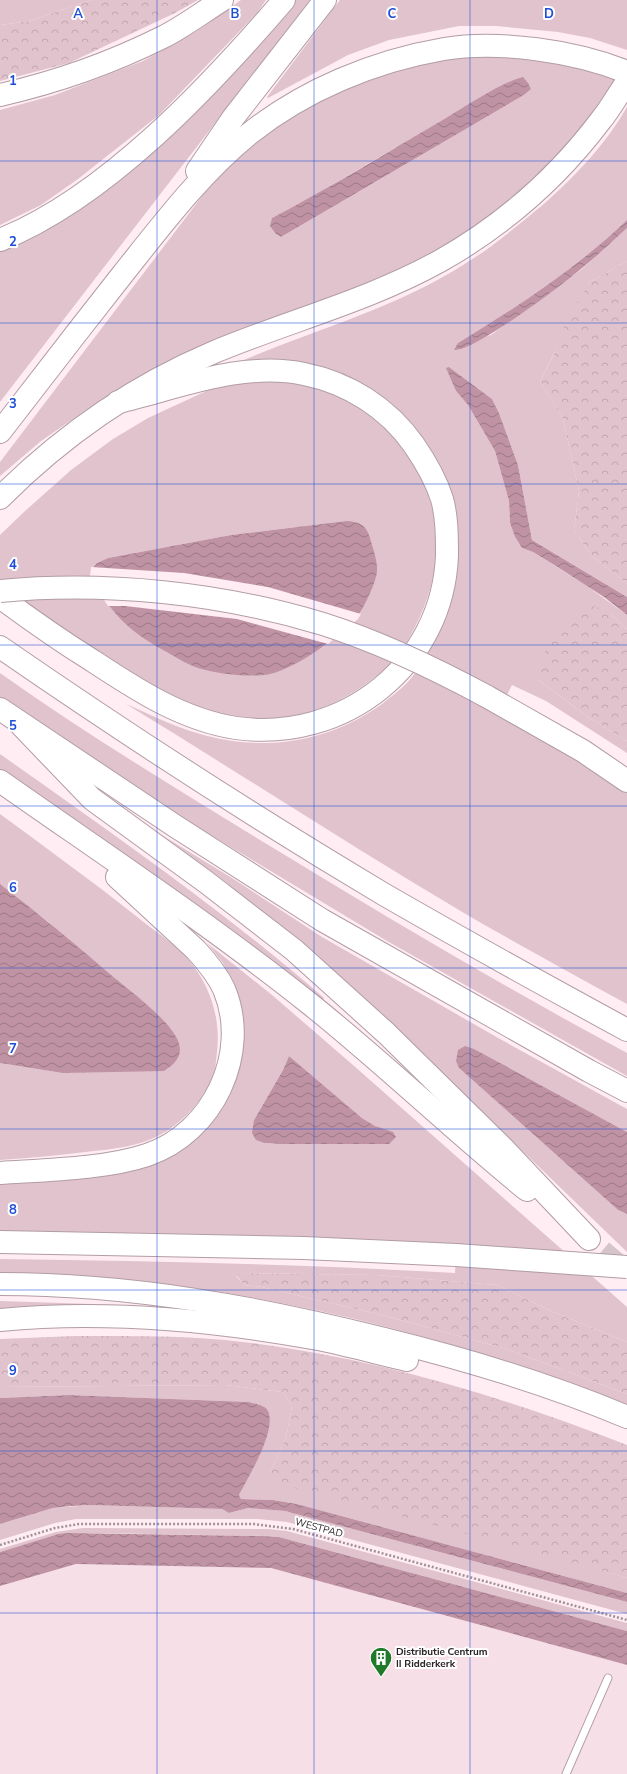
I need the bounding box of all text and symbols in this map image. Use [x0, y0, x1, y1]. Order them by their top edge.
text: A [73, 5, 83, 23]
text: B [231, 5, 240, 23]
text: C [388, 5, 397, 23]
text: D [544, 5, 554, 23]
text: 1 [9, 72, 17, 90]
text: 2 [9, 233, 17, 251]
text: 3 [9, 395, 17, 413]
text: 4 [9, 556, 17, 574]
text: 5 [9, 717, 17, 735]
text: 6 [9, 879, 17, 897]
text: 7 [9, 1040, 17, 1058]
text: 8 [9, 1201, 17, 1219]
text: 9 [9, 1362, 17, 1380]
street label: WESTPAD [293, 1515, 345, 1541]
building icon: Distributie Centrum II Ridderkerk [368, 1645, 394, 1678]
place label: Distributie Centrum II Ridderkerk [396, 1645, 488, 1671]

